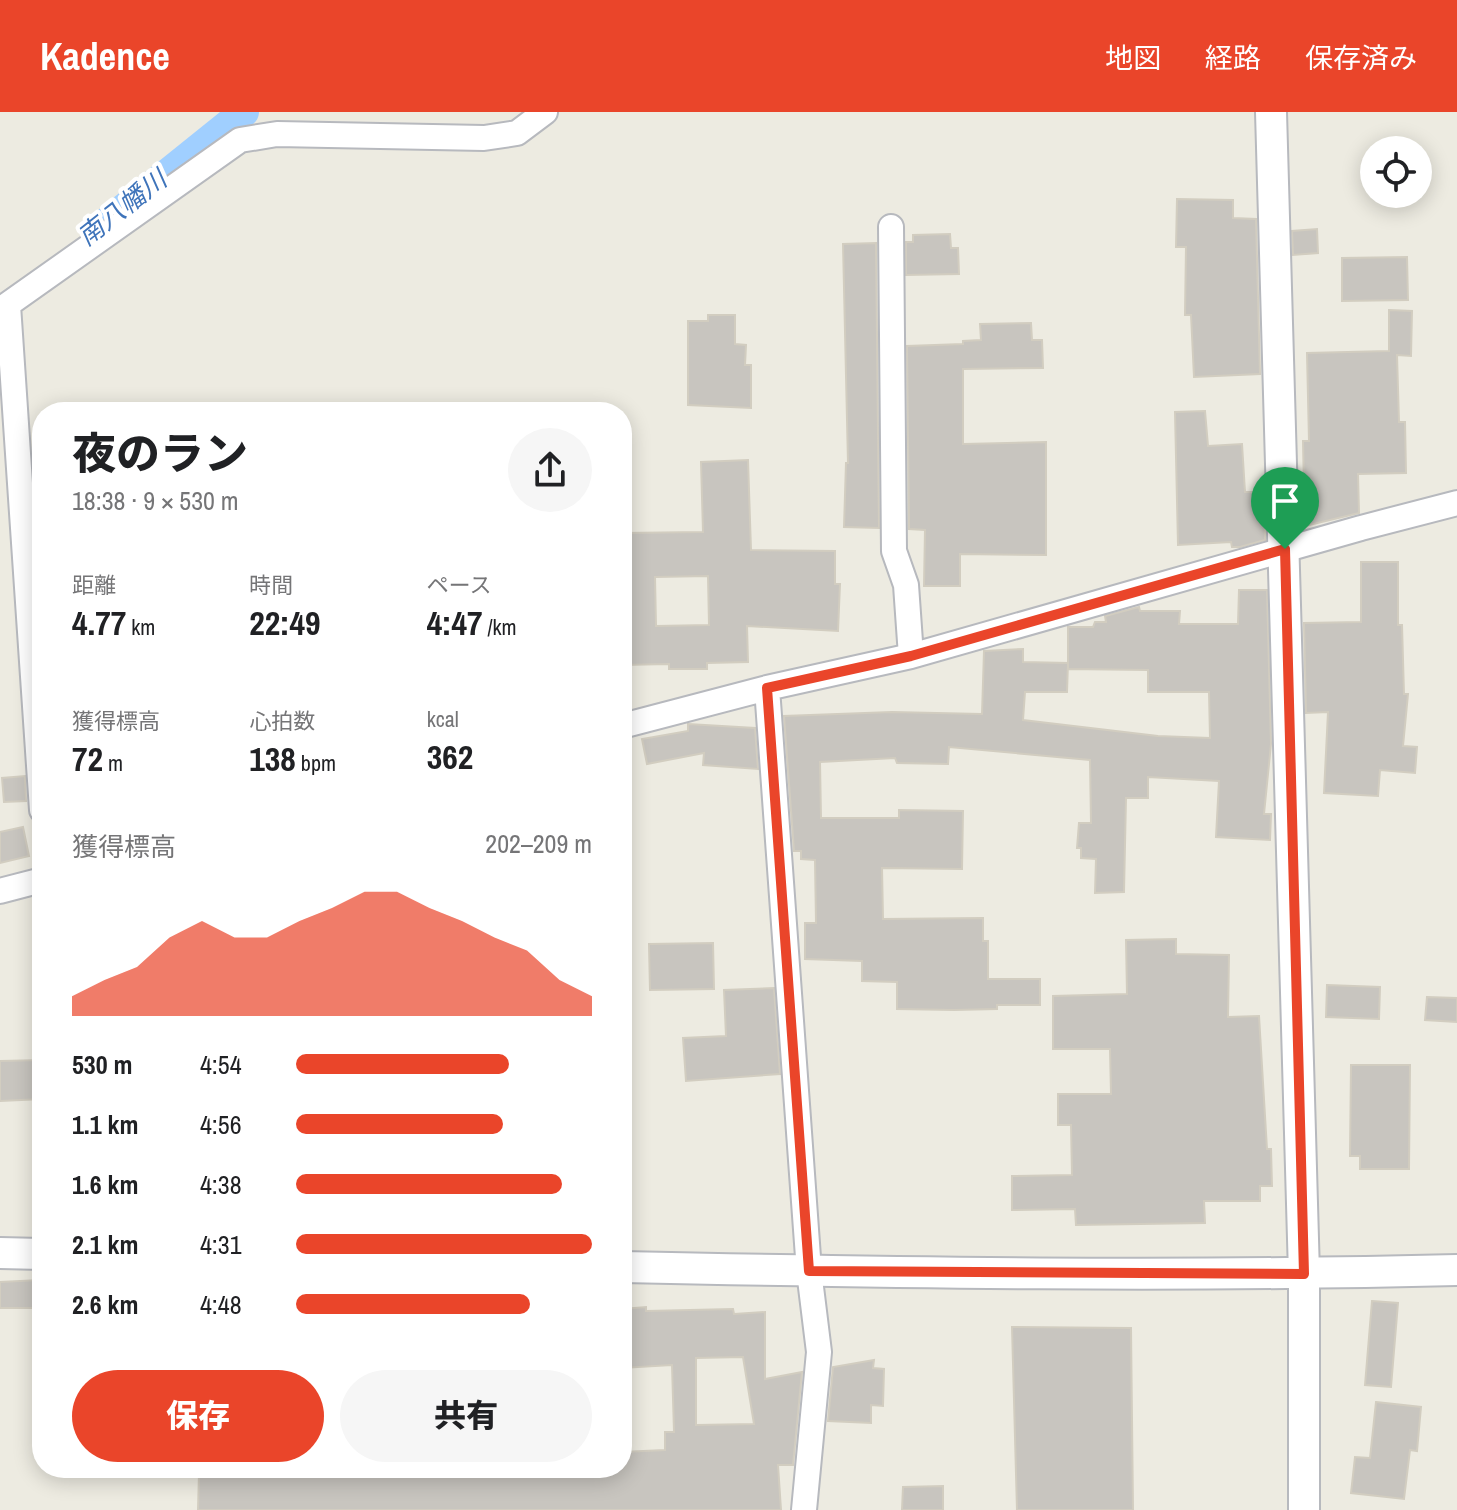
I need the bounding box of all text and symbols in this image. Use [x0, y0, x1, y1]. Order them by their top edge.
text: Kadence [40, 31, 170, 82]
text: 地図 [1105, 39, 1161, 77]
text: 経路 [1205, 39, 1261, 77]
text: 保存済み [1305, 39, 1417, 77]
map controls [1360, 136, 1432, 208]
button: locate [1360, 136, 1432, 208]
water label: 南八幡川 [70, 160, 176, 253]
text: 夜のラン [72, 423, 248, 483]
button: share [508, 428, 592, 512]
pin [1251, 467, 1319, 549]
icon: arrive [1263, 479, 1307, 523]
text: 18:38 · 9 × 530 m [72, 483, 239, 518]
text: 距離 [72, 570, 116, 600]
text: 時間 [249, 570, 293, 600]
text: ペース [427, 570, 492, 600]
text: 4.77 [72, 600, 126, 646]
text: 22:49 [249, 600, 321, 646]
text: 4:47 [427, 600, 482, 646]
text: km [126, 612, 155, 642]
text: /km [482, 612, 517, 642]
text: kcal [427, 704, 459, 734]
text: 獲得標高 [72, 706, 160, 736]
text: 心拍数 [249, 706, 315, 736]
text: 362 [427, 734, 473, 780]
text: 72 [72, 736, 103, 782]
text: 138 [249, 736, 296, 782]
text: m [103, 748, 123, 778]
text: bpm [296, 748, 336, 778]
text: 202–209 m [485, 826, 592, 861]
text: 獲得標高 [72, 829, 176, 864]
text: 530 m [72, 1047, 132, 1082]
text: 4:54 [200, 1047, 242, 1082]
text: 1.1 km [72, 1107, 138, 1142]
text: 4:56 [200, 1107, 242, 1142]
text: 1.6 km [72, 1167, 138, 1202]
text: 4:38 [200, 1167, 242, 1202]
text: 2.1 km [72, 1227, 138, 1262]
text: 4:31 [200, 1227, 242, 1262]
text: 2.6 km [72, 1287, 138, 1322]
text: 4:48 [200, 1287, 242, 1322]
button: 保存 [72, 1370, 324, 1462]
button: 共有 [340, 1370, 592, 1462]

